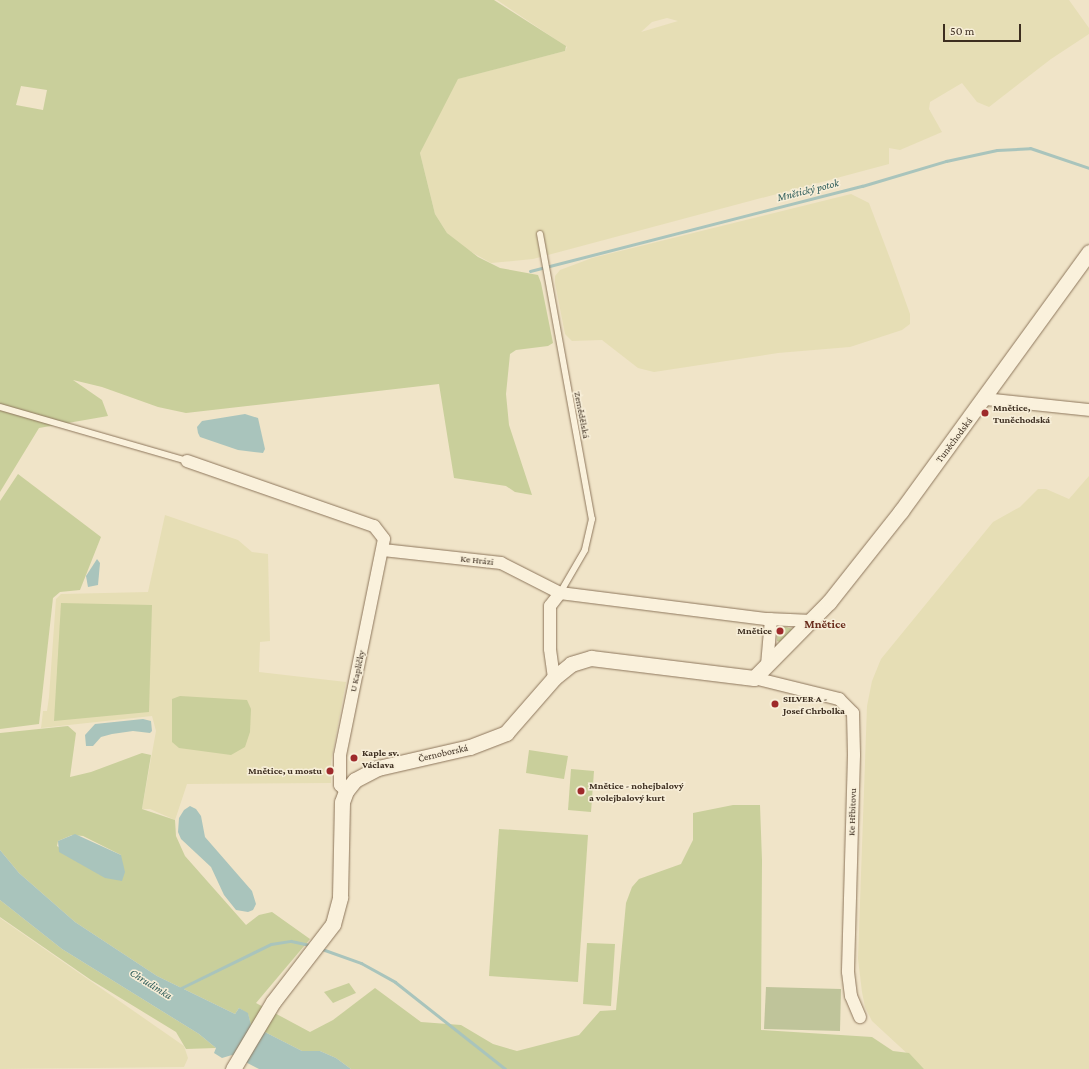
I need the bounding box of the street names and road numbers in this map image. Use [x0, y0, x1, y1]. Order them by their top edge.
street label: Zemědělská [572, 390, 592, 440]
street label: Tuněchodská [933, 415, 975, 465]
street label: Ke Hrázi [460, 552, 494, 568]
street label: U Kapličky [347, 649, 367, 693]
street label: Černoborská [417, 741, 469, 765]
street label: Ke Hřbitovu [845, 788, 859, 836]

